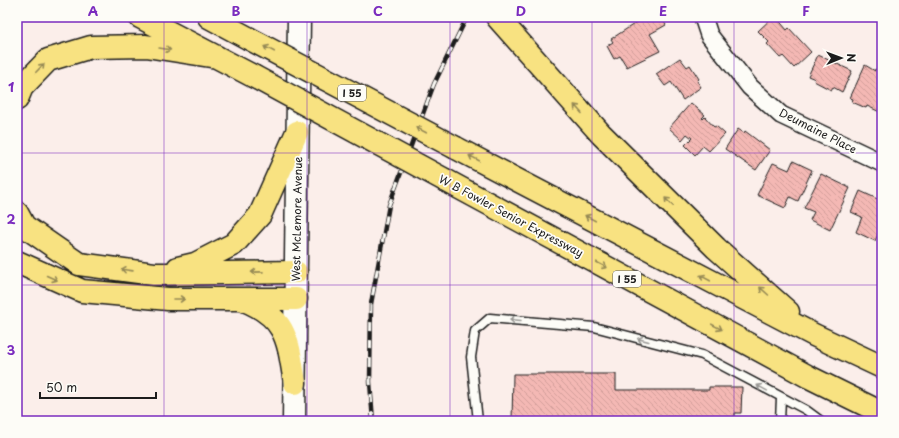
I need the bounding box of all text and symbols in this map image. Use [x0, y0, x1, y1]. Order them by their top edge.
text: A [88, 1, 98, 20]
text: B [232, 1, 241, 20]
text: C [373, 1, 383, 20]
text: D [516, 1, 526, 20]
text: E [659, 1, 667, 20]
text: F [802, 1, 810, 20]
north arrow [821, 38, 861, 78]
one-way arrow [158, 45, 171, 53]
one-way arrow [263, 45, 275, 53]
text: N [843, 53, 860, 63]
one-way arrow [35, 63, 45, 73]
text: 1 [8, 77, 14, 96]
road number: I 55 [338, 85, 366, 101]
one-way arrow [574, 103, 583, 114]
street label: Deumaine Place [777, 104, 860, 157]
one-way arrow [415, 126, 427, 133]
one-way arrow [469, 154, 481, 161]
street label: West McLemore Avenue [287, 156, 306, 282]
street label: W B Fowler Senior Expressway [436, 170, 587, 261]
one-way arrow [664, 197, 674, 207]
text: 2 [6, 209, 16, 228]
one-way arrow [584, 214, 596, 221]
one-way arrow [596, 262, 608, 269]
one-way arrow [121, 267, 134, 274]
one-way arrow [251, 268, 264, 276]
road number: I 55 [613, 271, 641, 287]
one-way arrow [699, 274, 711, 281]
one-way arrow [46, 275, 58, 282]
one-way arrow [759, 286, 769, 295]
one-way arrow [172, 295, 185, 303]
one-way arrow [509, 317, 522, 324]
one-way arrow [711, 324, 723, 331]
one-way arrow [637, 335, 650, 343]
text: 3 [7, 340, 16, 359]
scale bar [40, 374, 156, 400]
text: 50 m [46, 378, 77, 396]
one-way arrow [757, 384, 769, 391]

